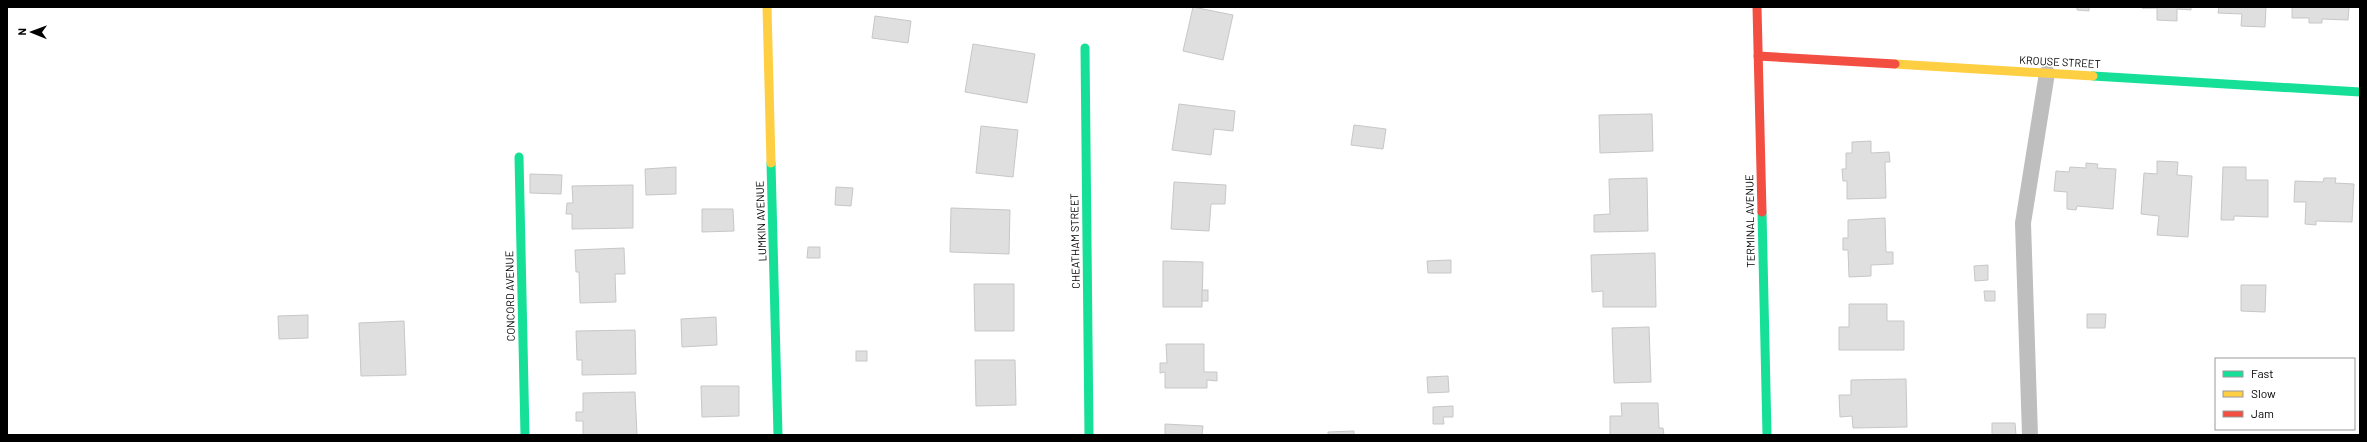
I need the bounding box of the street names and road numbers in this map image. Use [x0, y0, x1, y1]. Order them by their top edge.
street label: KROUSE STREET [2019, 53, 2101, 70]
street label: TERMINAL AVENUE [1742, 174, 1757, 268]
street label: LUMKIN AVENUE [753, 180, 768, 262]
street label: CHEATHAM STREET [1067, 193, 1082, 289]
street label: CONCORD AVENUE [502, 250, 517, 341]

